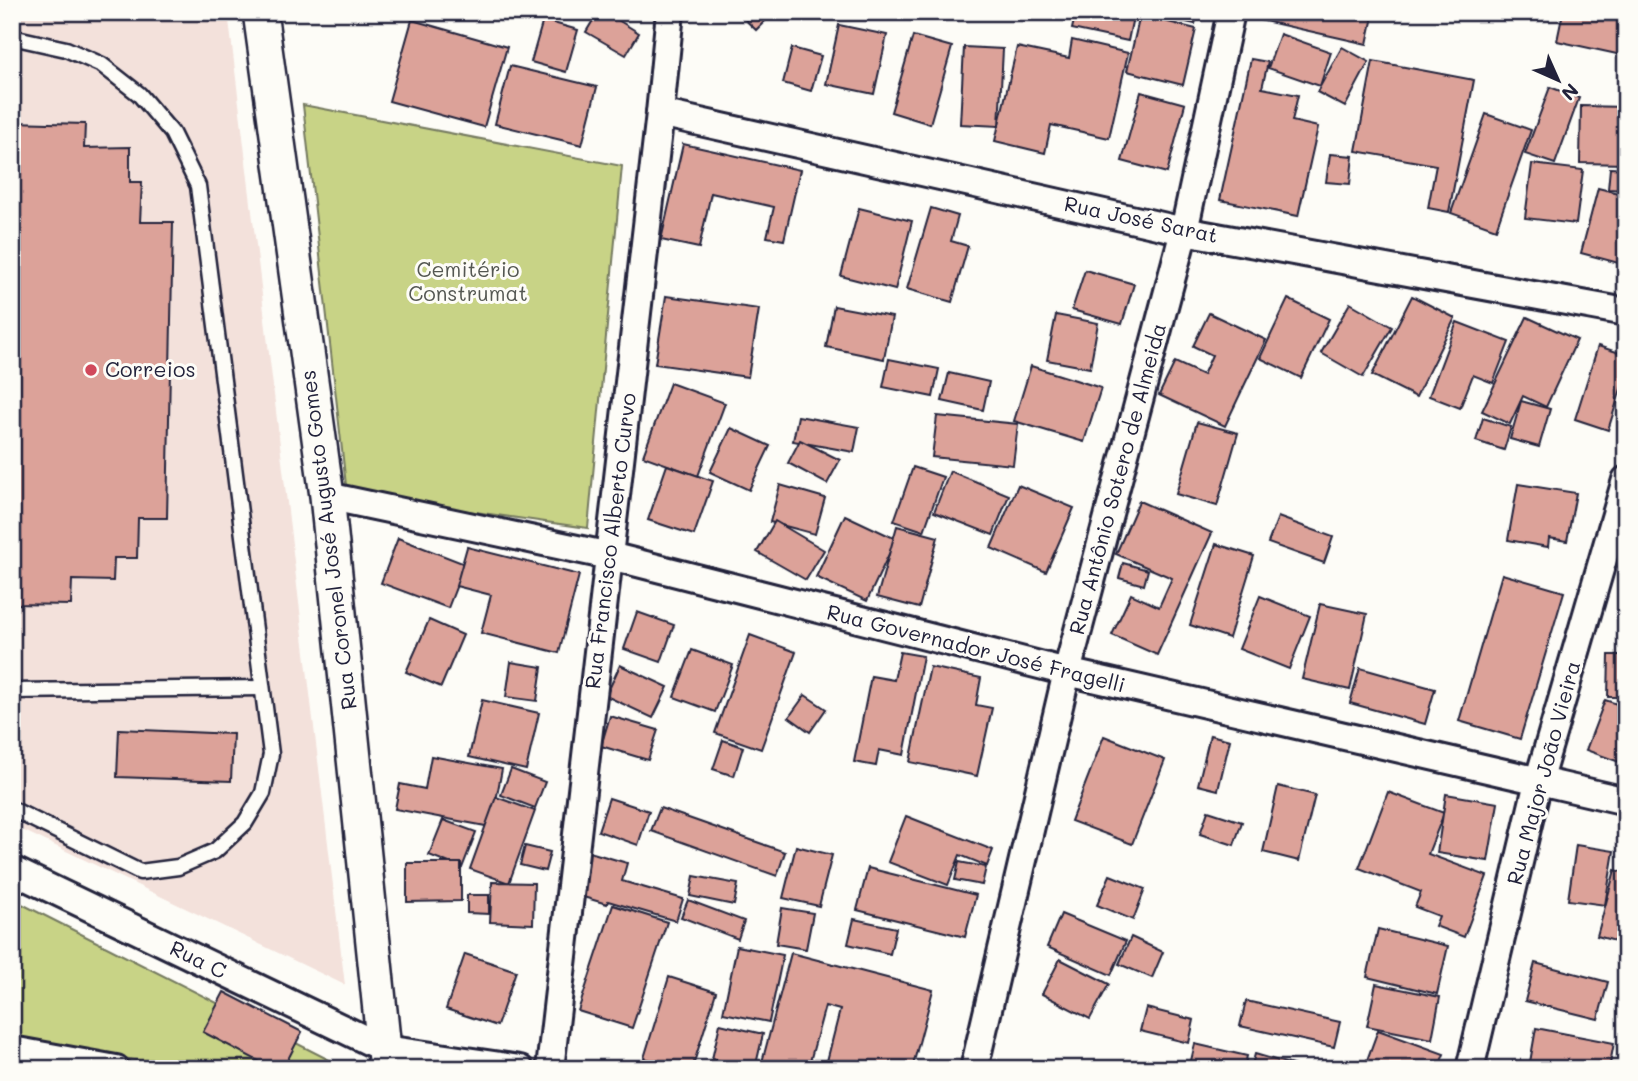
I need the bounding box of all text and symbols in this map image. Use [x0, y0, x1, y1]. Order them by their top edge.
north arrow [1522, 46, 1592, 116]
text: N [1556, 78, 1584, 106]
street label: Rua José Sarat [1062, 189, 1221, 248]
park label: Cemitério Construmat [408, 255, 528, 306]
street label: Rua Antônio Sotero de Almeida [1062, 320, 1171, 637]
place label: Correios [105, 355, 196, 382]
marker: Correios [83, 362, 99, 378]
street label: Rua Coronel José Augusto Gomes [293, 369, 362, 712]
street label: Rua Francisco Alberto Curvo [578, 391, 641, 690]
street label: Rua Governador José Fragelli [824, 597, 1128, 698]
street label: Rua Major João Vieira [1500, 658, 1585, 887]
street label: Rua C [166, 933, 231, 984]

